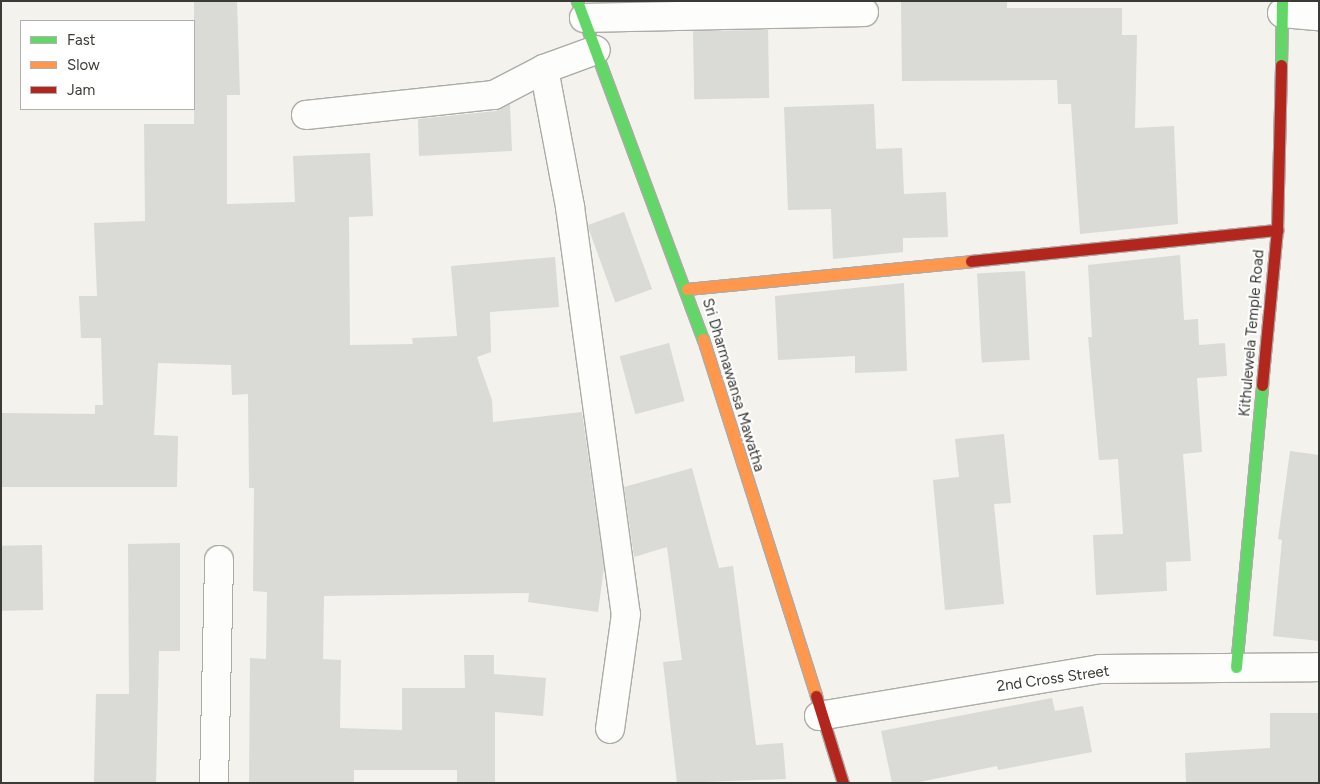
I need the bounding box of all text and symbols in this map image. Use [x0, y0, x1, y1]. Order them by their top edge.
legend [20, 20, 195, 110]
text: Fast [67, 31, 95, 49]
text: Slow [67, 56, 100, 74]
text: Jam [67, 81, 95, 99]
street label: Kithulewela Temple Road [1236, 249, 1268, 417]
street label: Sri Dharmawansa Mawatha [698, 296, 768, 474]
street label: 2nd Cross Street [996, 662, 1110, 696]

